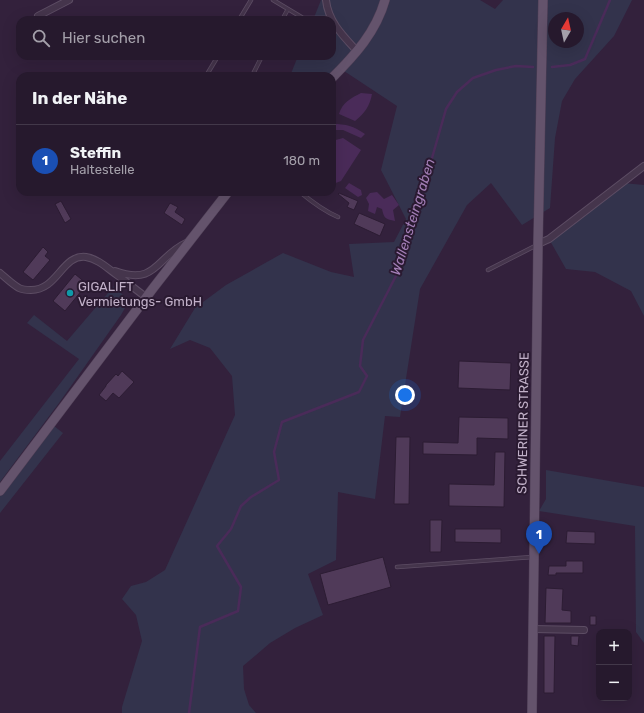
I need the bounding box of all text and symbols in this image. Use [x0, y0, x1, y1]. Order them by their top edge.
north arrow [548, 12, 584, 48]
search box [16, 16, 336, 60]
icon: search [30, 27, 52, 49]
text: Hier suchen [62, 29, 145, 47]
text: In der Nähe [32, 88, 127, 108]
text: Steffin [70, 144, 121, 162]
text: 1 [42, 153, 48, 168]
text: 180 m [283, 153, 320, 168]
water label: Wallensteingraben [387, 157, 439, 277]
text: Haltestelle [70, 162, 135, 177]
place label: GIGALIFT Vermietungs- GmbH [78, 279, 202, 310]
marker: GIGALIFT Vermietungs- GmbH [65, 288, 75, 298]
street label: SCHWERINER STRASSE [514, 352, 532, 494]
your location [395, 385, 415, 405]
pin: 1 [526, 521, 552, 554]
map controls [596, 629, 632, 701]
button: + [596, 629, 632, 665]
button: − [596, 665, 632, 701]

